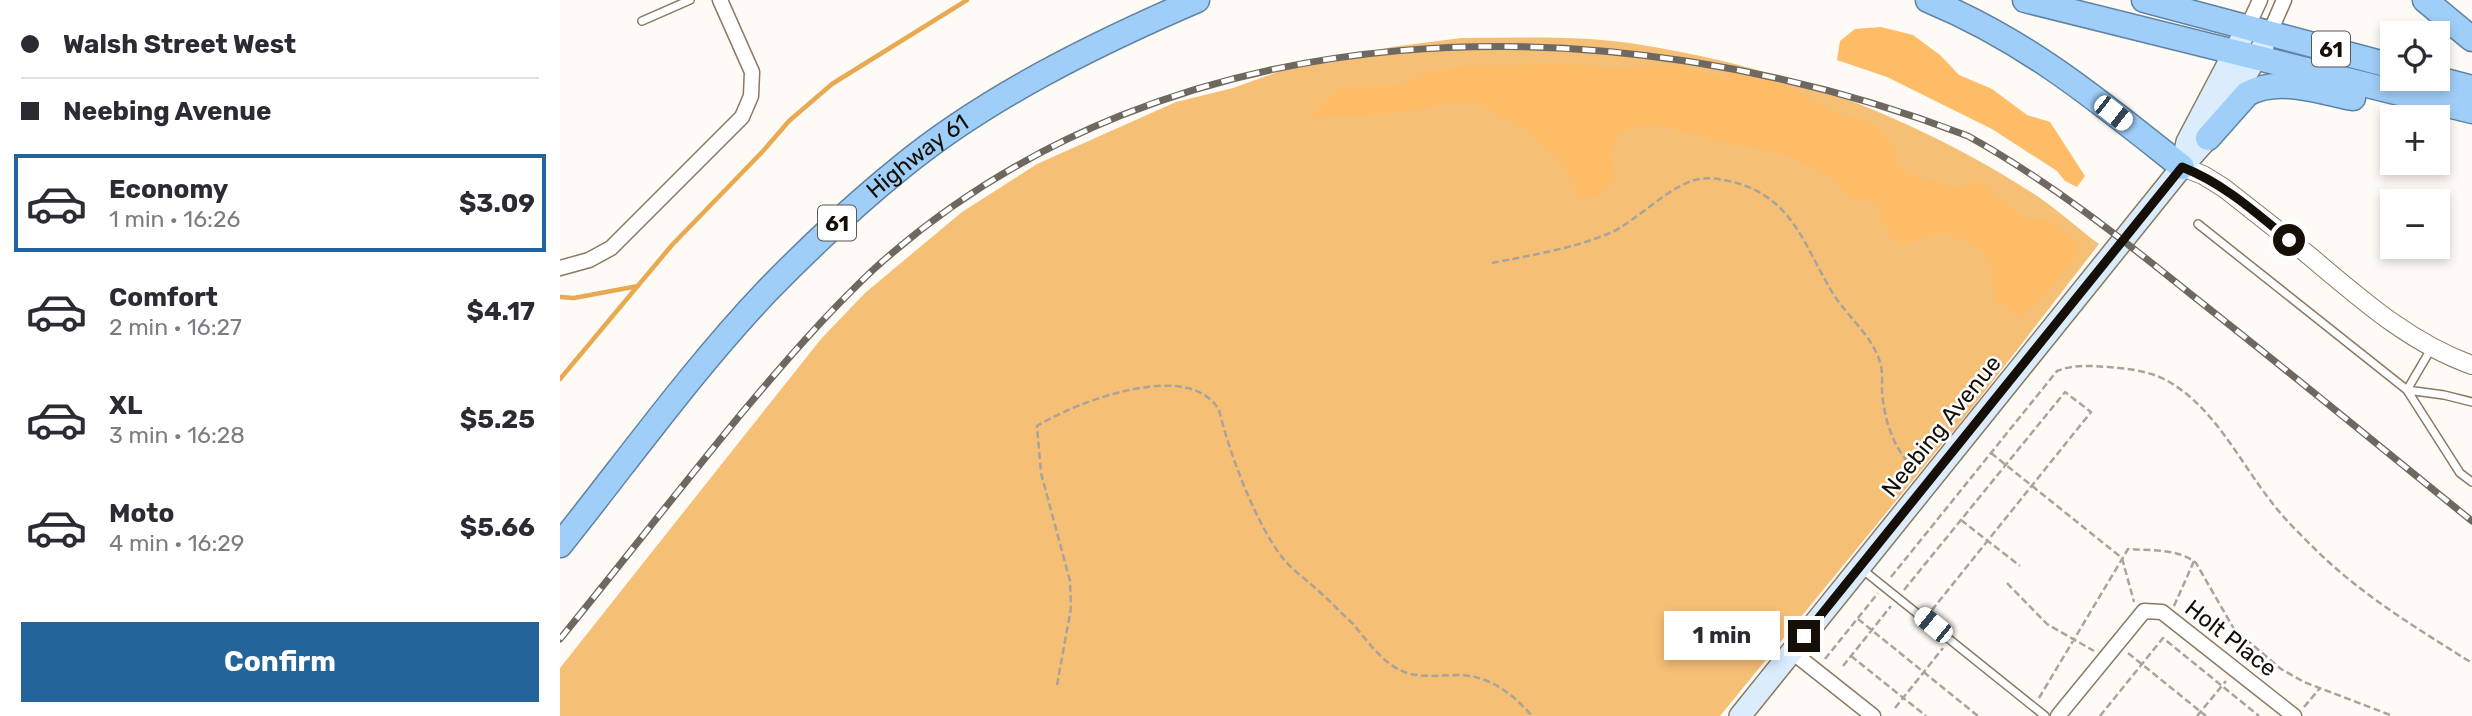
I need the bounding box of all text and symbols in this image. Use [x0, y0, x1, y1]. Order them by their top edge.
map controls [2380, 21, 2450, 259]
button: locate [2380, 21, 2450, 91]
text: Walsh Street West [63, 29, 296, 60]
road number: 61 [2312, 32, 2350, 66]
car [2090, 92, 2137, 134]
text: Neebing Avenue [63, 96, 271, 127]
button: + [2380, 105, 2450, 175]
street label: Highway 61 [861, 108, 974, 204]
icon: car [25, 172, 88, 235]
text: Economy [109, 174, 228, 205]
text: $3.09 [459, 188, 535, 219]
button: − [2380, 189, 2450, 259]
text: 1 min · 16:26 [109, 205, 240, 233]
road number: 61 [818, 206, 856, 241]
route start [2273, 224, 2305, 256]
icon: car [25, 280, 88, 343]
text: Comfort [109, 282, 218, 313]
text: $4.17 [467, 296, 535, 327]
text: 2 min · 16:27 [109, 313, 242, 341]
street label: Neebing Avenue [1875, 349, 2007, 503]
icon: car [25, 388, 88, 451]
text: XL [109, 390, 142, 421]
text: $5.25 [460, 404, 535, 435]
text: 3 min · 16:28 [109, 421, 245, 449]
icon: car [25, 496, 88, 559]
text: Moto [109, 498, 174, 529]
text: $5.66 [460, 512, 535, 543]
text: 4 min · 16:29 [109, 529, 244, 557]
street label: Holt Place [2180, 594, 2282, 682]
car [1911, 604, 1956, 646]
callout: 1 min [1664, 612, 1780, 660]
route end [1788, 620, 1820, 652]
text: 1 min [1693, 621, 1751, 649]
button: Confirm [21, 622, 539, 702]

